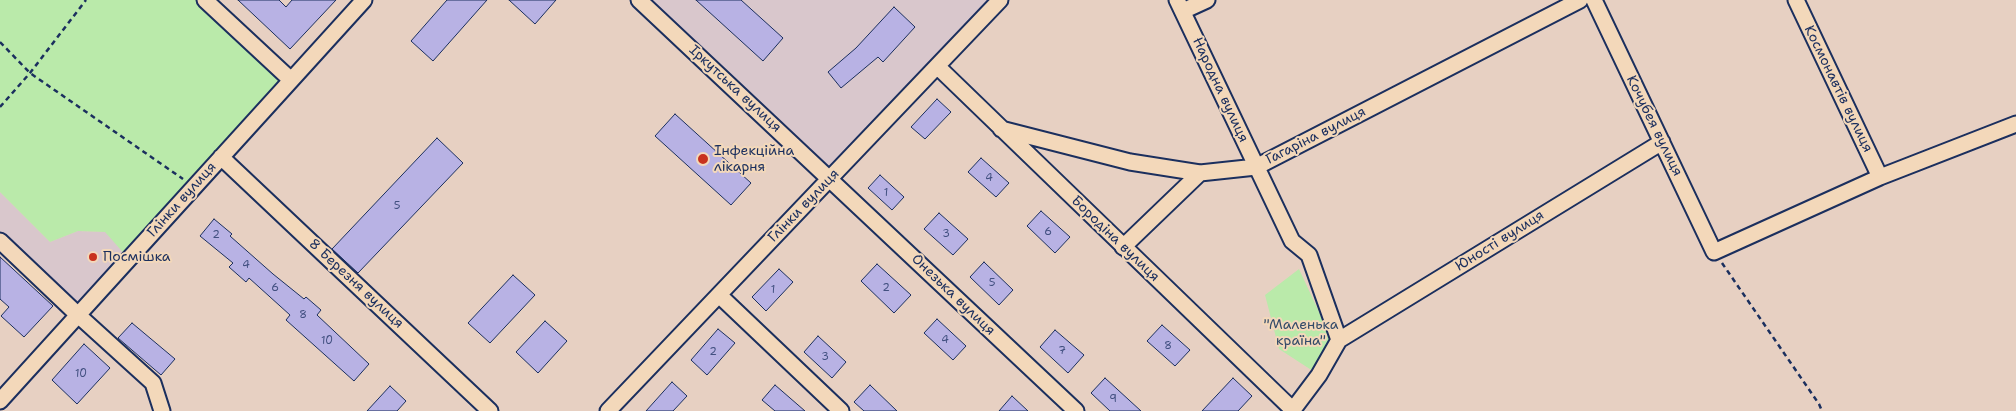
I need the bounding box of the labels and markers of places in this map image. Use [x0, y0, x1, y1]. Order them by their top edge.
place label: Інфекційна лікарня [714, 143, 794, 176]
marker: Інфекційна лікарня [696, 152, 710, 166]
place label: Посмішка [103, 249, 171, 265]
marker: Посмішка [87, 251, 99, 263]

